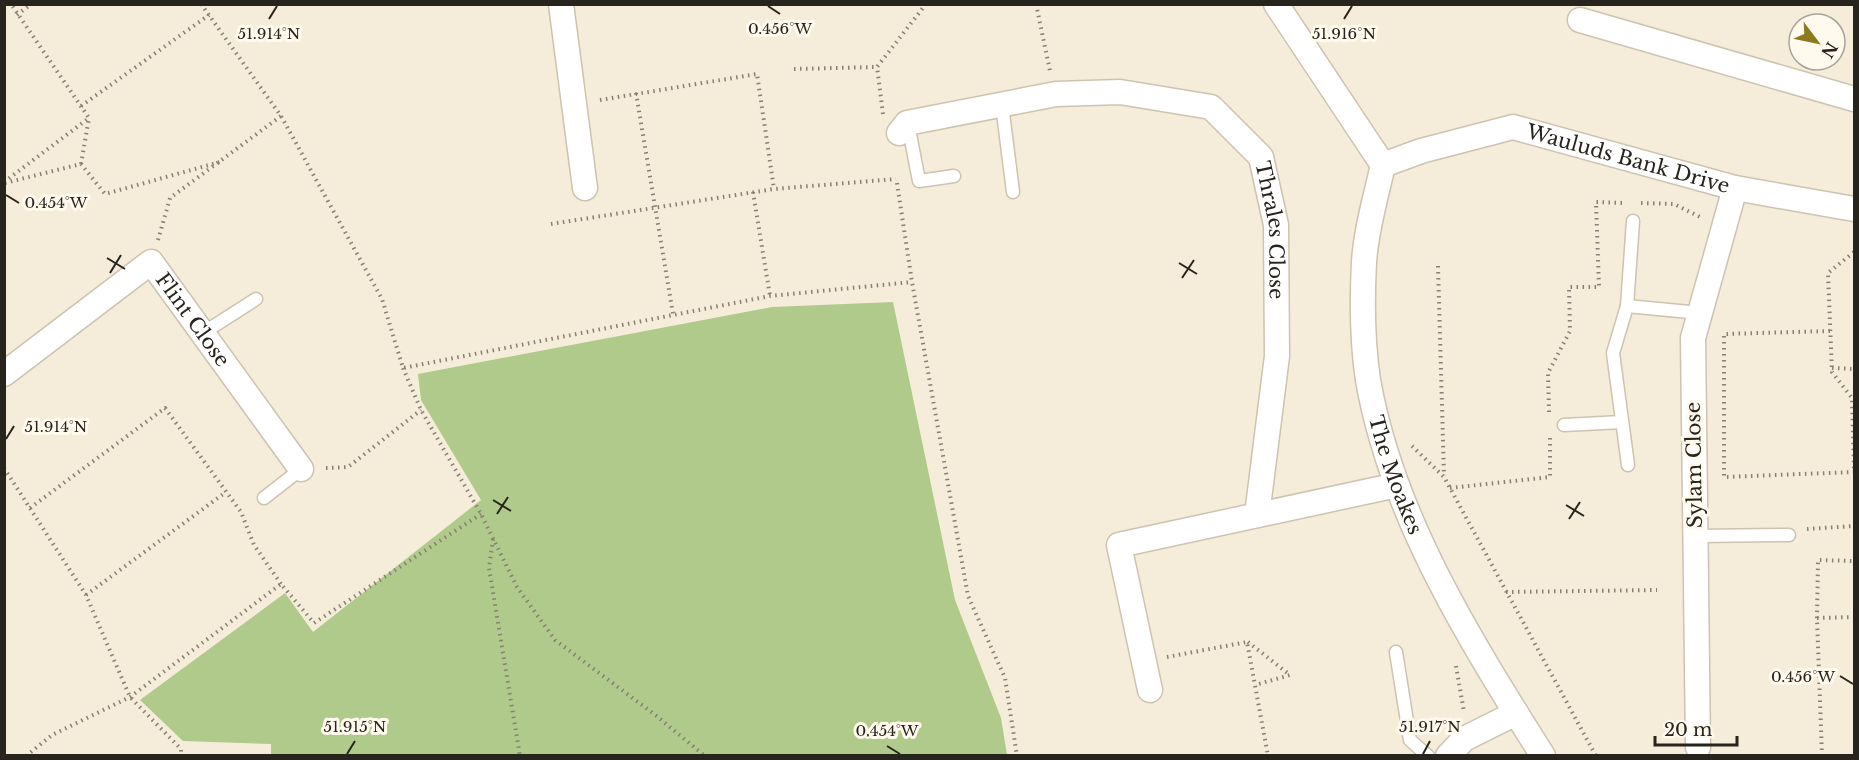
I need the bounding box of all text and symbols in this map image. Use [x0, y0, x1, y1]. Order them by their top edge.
north arrow [1787, 12, 1847, 72]
text: 0.456°W [748, 19, 812, 38]
text: 51.914°N [238, 24, 300, 43]
text: 51.916°N [1312, 24, 1376, 43]
text: N [1817, 38, 1842, 62]
street label: Wauluds Bank Drive [1523, 119, 1732, 198]
street label: Thrales Close [1250, 159, 1289, 300]
text: 0.454°W [24, 193, 88, 212]
street label: Flint Close [151, 268, 235, 371]
street label: Sylam Close [1681, 402, 1707, 528]
street label: The Moakes [1364, 413, 1428, 538]
text: 51.914°N [25, 417, 87, 436]
text: 0.456°W [1771, 667, 1835, 686]
scale bar [1655, 709, 1738, 747]
text: 51.915°N [324, 717, 386, 736]
text: 51.917°N [1399, 717, 1461, 736]
text: 20 m [1664, 719, 1712, 741]
text: 0.454°W [855, 721, 919, 740]

